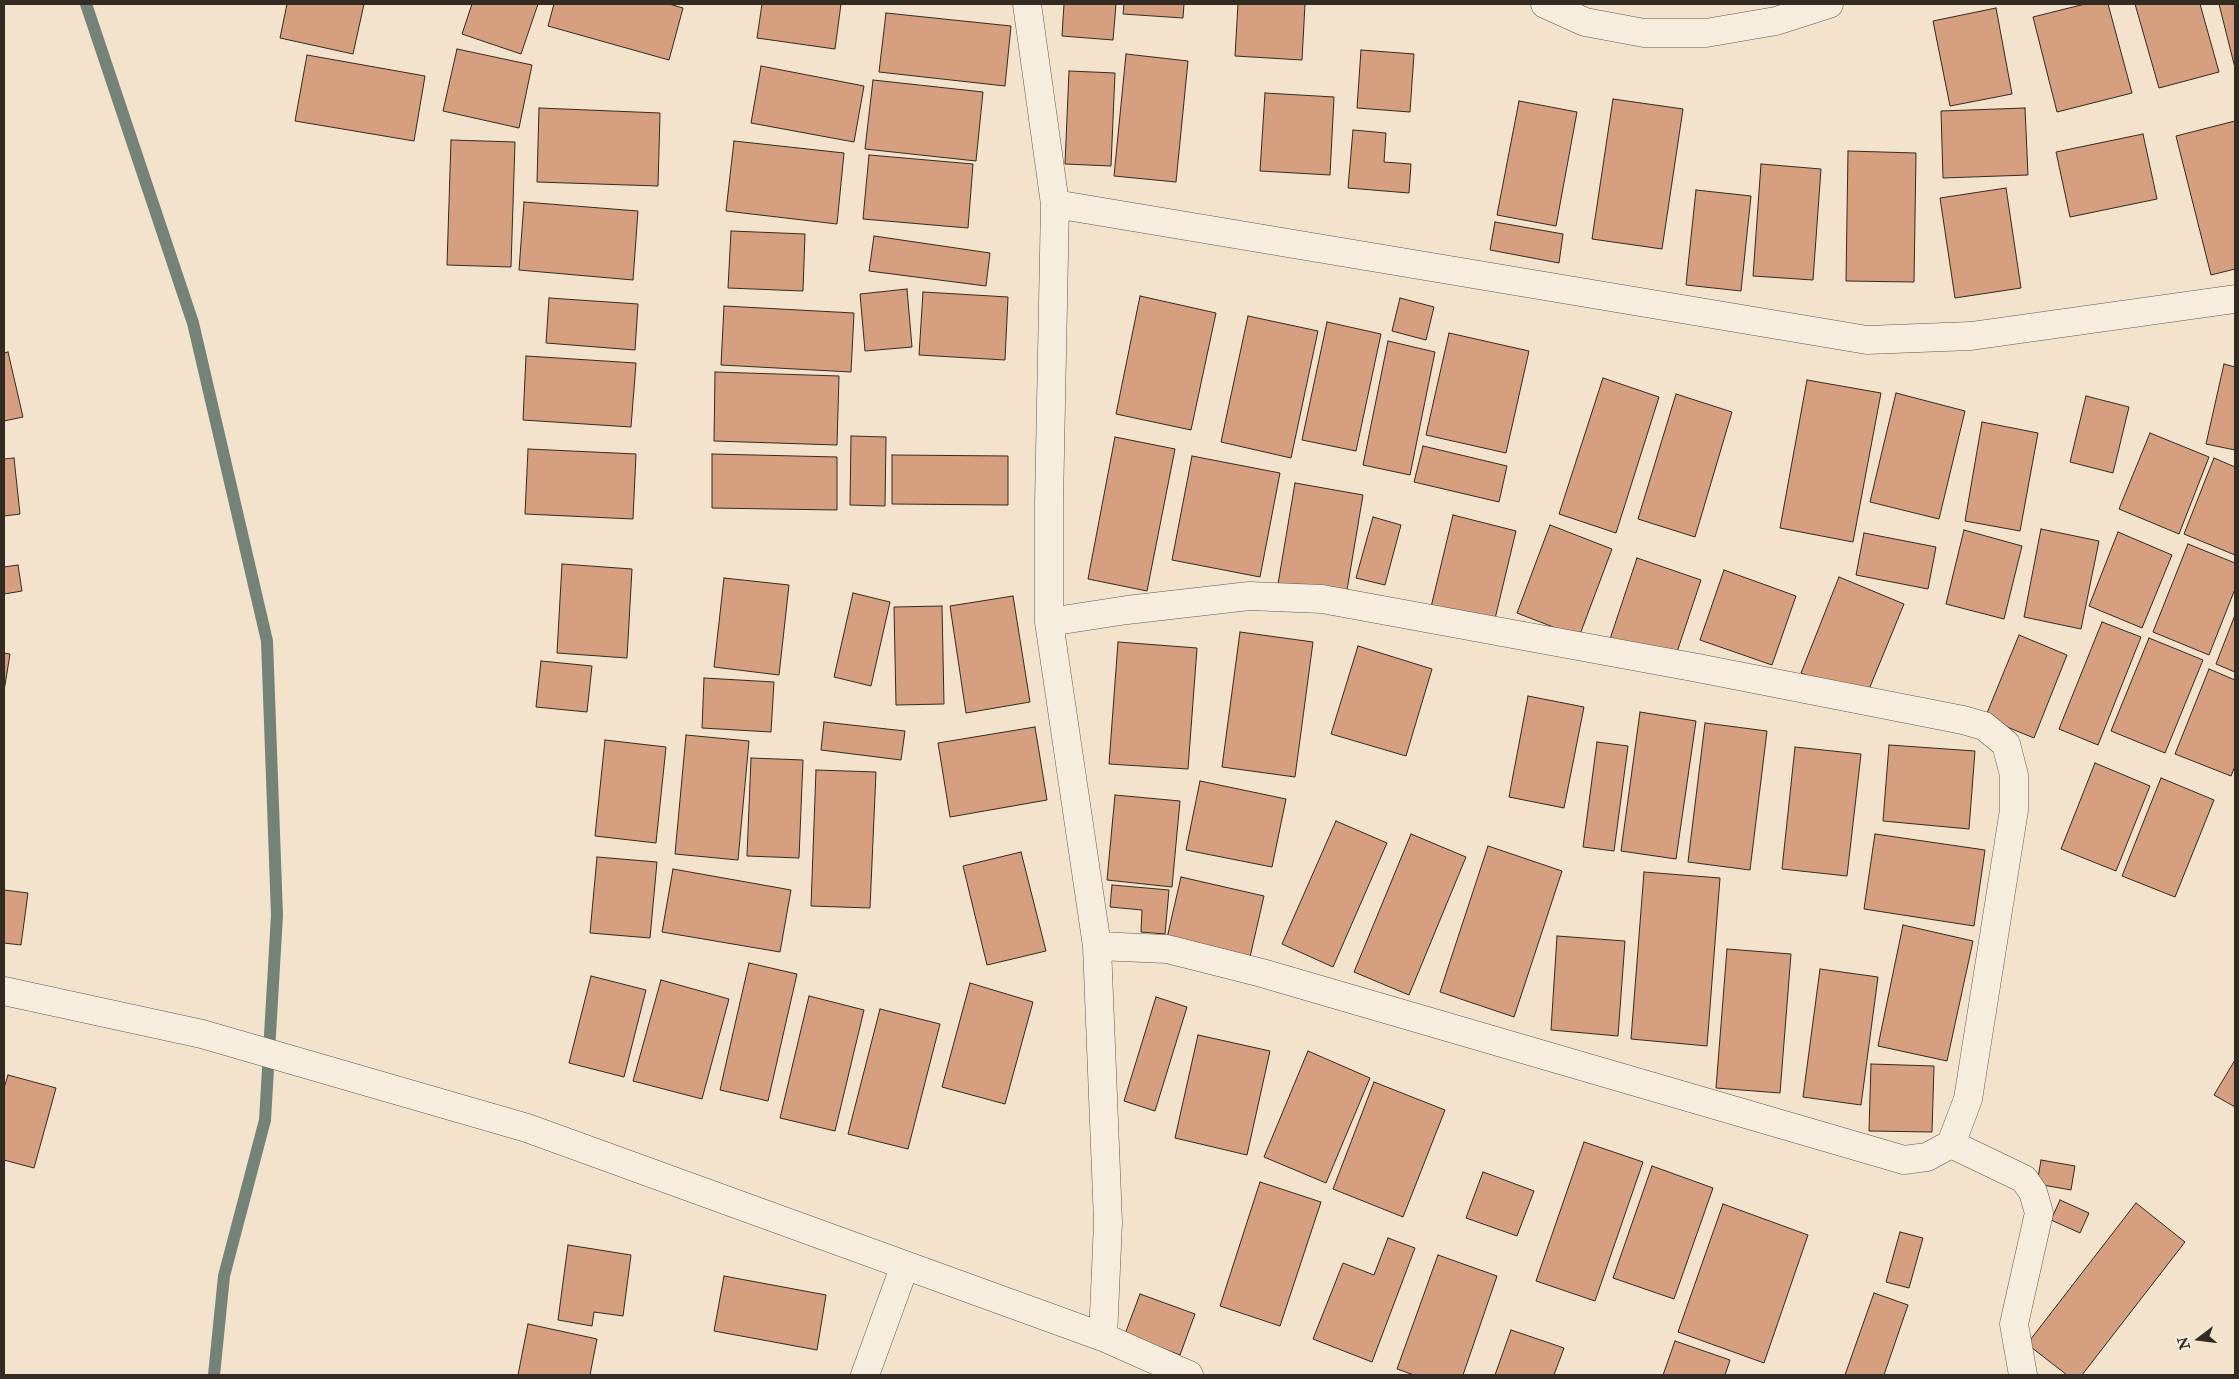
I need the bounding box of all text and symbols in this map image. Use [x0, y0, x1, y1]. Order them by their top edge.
north arrow [2174, 1314, 2224, 1364]
text: N [2174, 1335, 2194, 1351]

